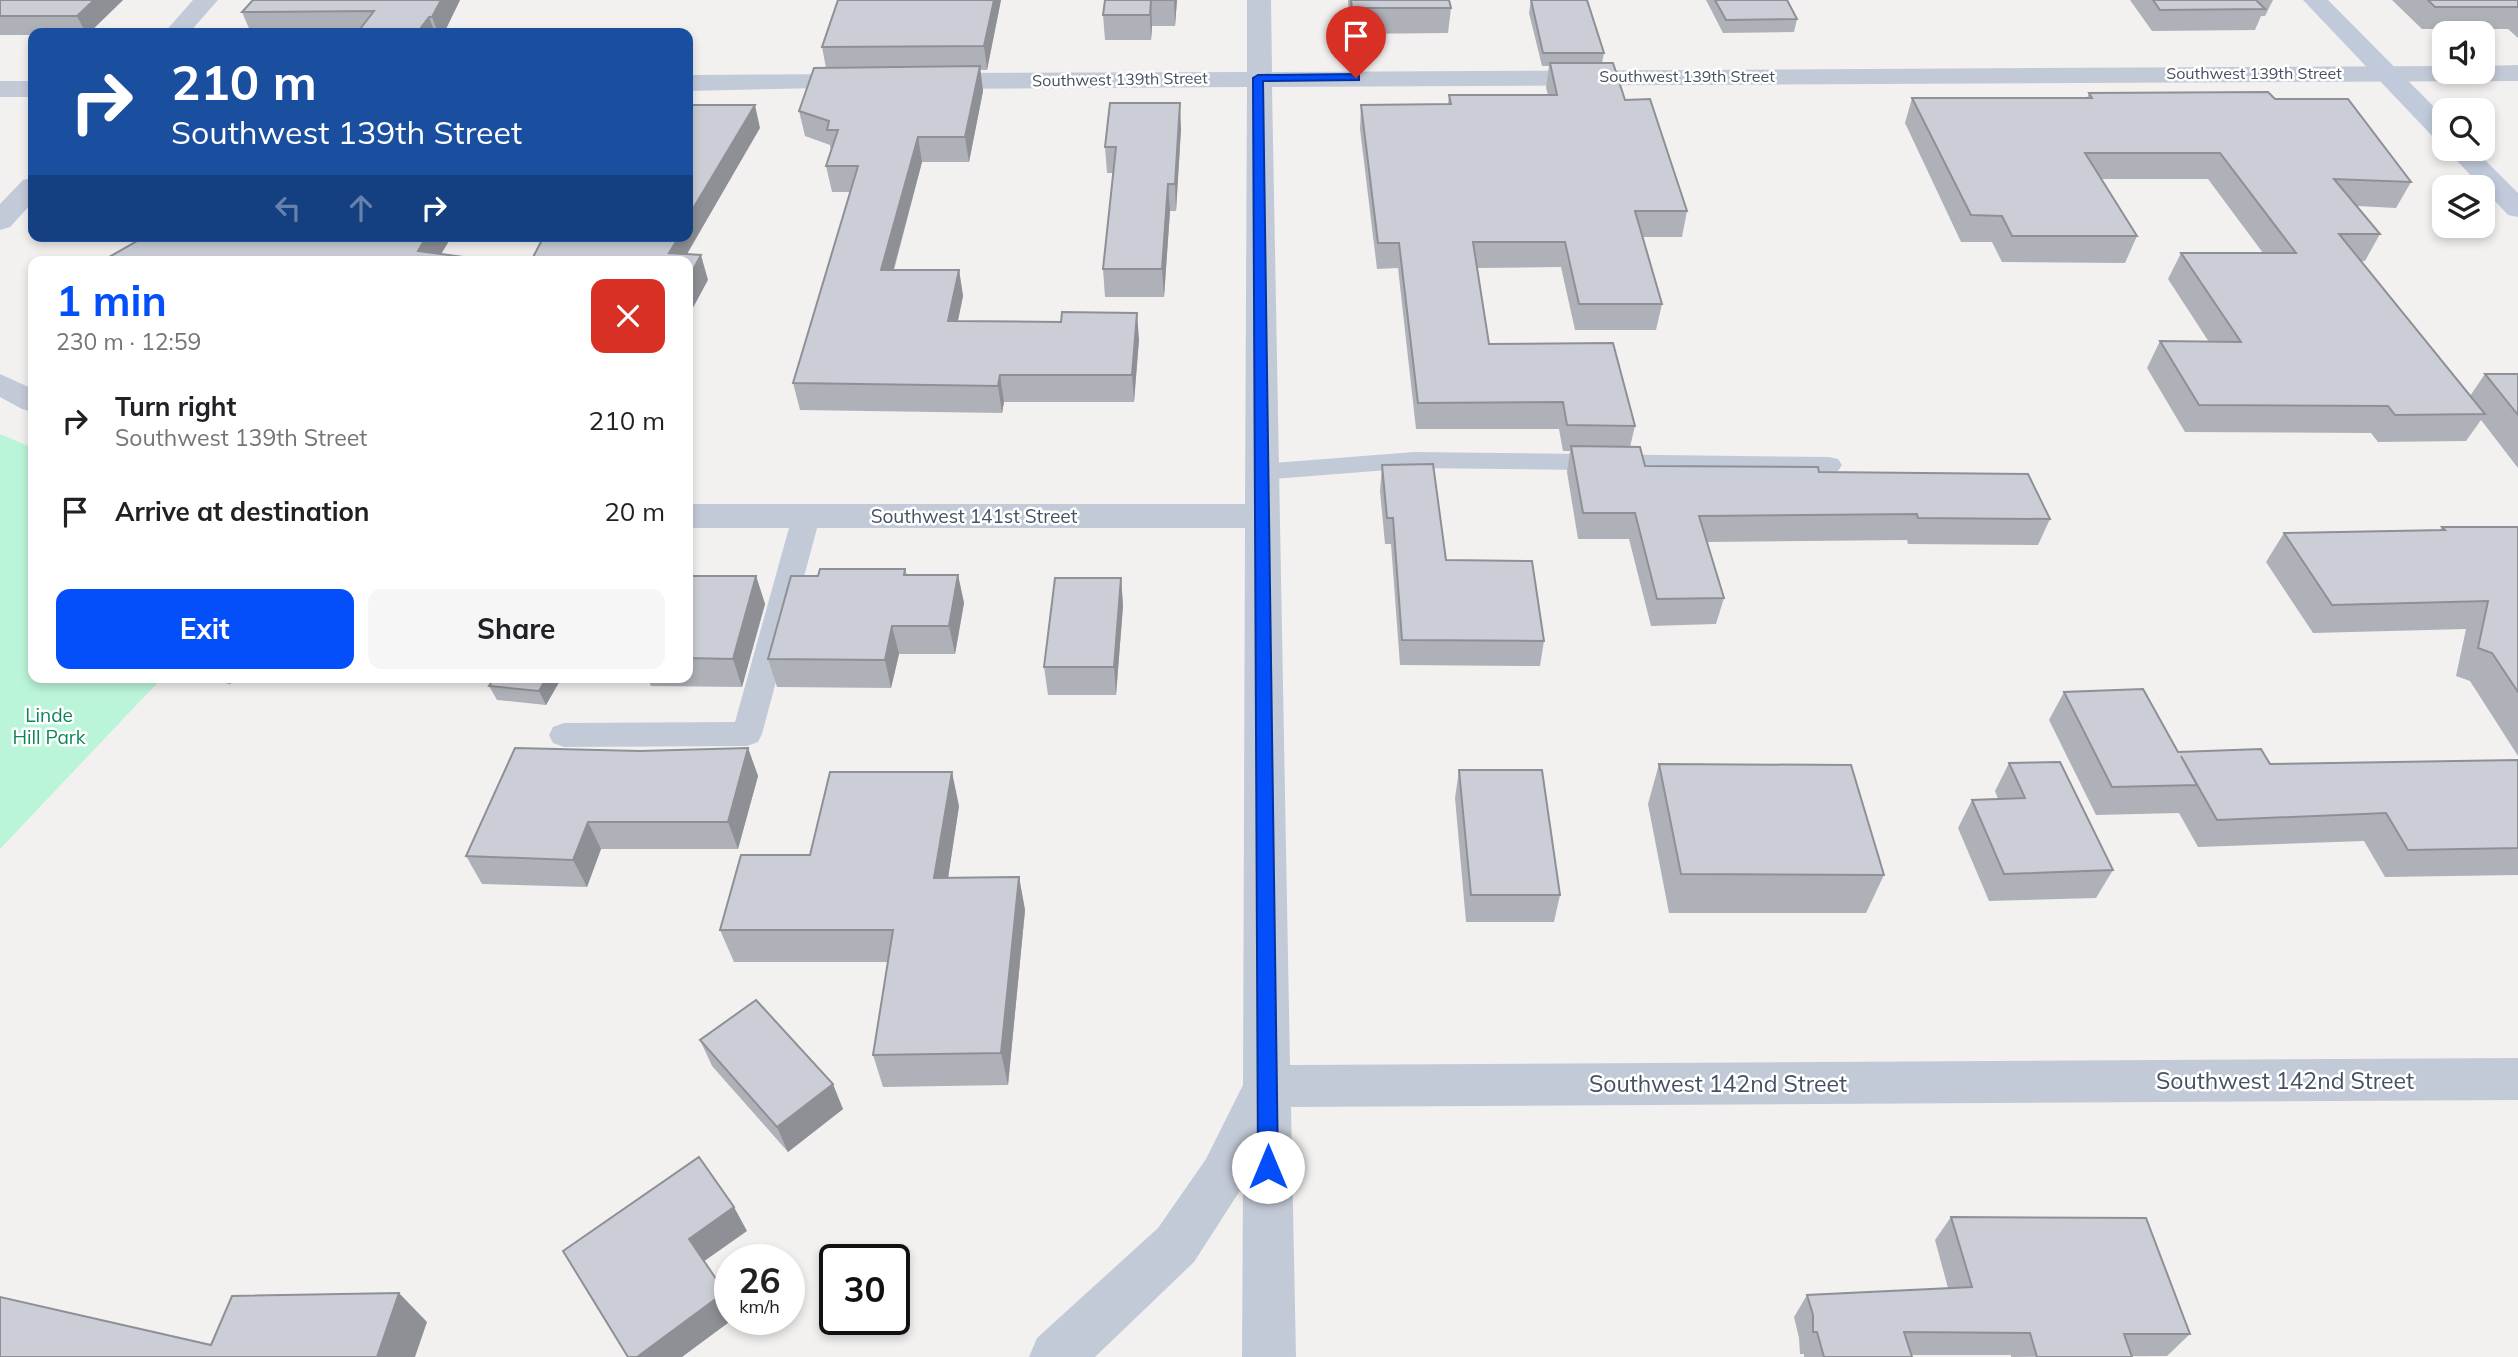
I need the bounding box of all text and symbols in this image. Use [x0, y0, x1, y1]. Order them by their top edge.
pin [1326, 6, 1386, 78]
icon: arrive [1337, 17, 1375, 55]
map controls [2432, 21, 2495, 238]
button: sound [2432, 21, 2495, 84]
text: 210 m [171, 51, 317, 112]
icon: right [56, 56, 147, 147]
street label: Southwest 139th Street [2166, 63, 2342, 83]
street label: Southwest 139th Street [1599, 66, 1775, 86]
street label: Southwest 139th Street [1032, 67, 1208, 91]
button: search [2432, 98, 2495, 161]
text: Southwest 139th Street [171, 112, 522, 152]
button: layers [2432, 175, 2495, 238]
icon: left [269, 189, 307, 227]
icon: ahead [342, 189, 380, 227]
icon: right [415, 189, 453, 227]
text: 1 min [56, 274, 167, 327]
button: close [591, 279, 665, 353]
text: 230 m · 12:59 [56, 327, 201, 356]
text: Turn right [115, 390, 236, 423]
icon: right [56, 402, 94, 440]
text: 210 m [589, 404, 665, 437]
text: Southwest 139th Street [115, 423, 367, 452]
icon: arrive [56, 493, 94, 531]
text: Arrive at destination [115, 495, 370, 528]
text: 20 m [604, 495, 665, 528]
street label: Southwest 141st Street [871, 504, 1078, 528]
button: Exit [56, 589, 354, 669]
button: Share [368, 589, 665, 669]
park label: Linde Hill Park [12, 703, 86, 749]
street label: Southwest 142nd Street [2156, 1066, 2414, 1095]
street label: Southwest 142nd Street [1589, 1069, 1847, 1098]
position arrow [1231, 1130, 1305, 1204]
speed limit sign: 30 [819, 1244, 910, 1335]
text: 26 [738, 1258, 781, 1302]
text: km/h [739, 1295, 780, 1318]

